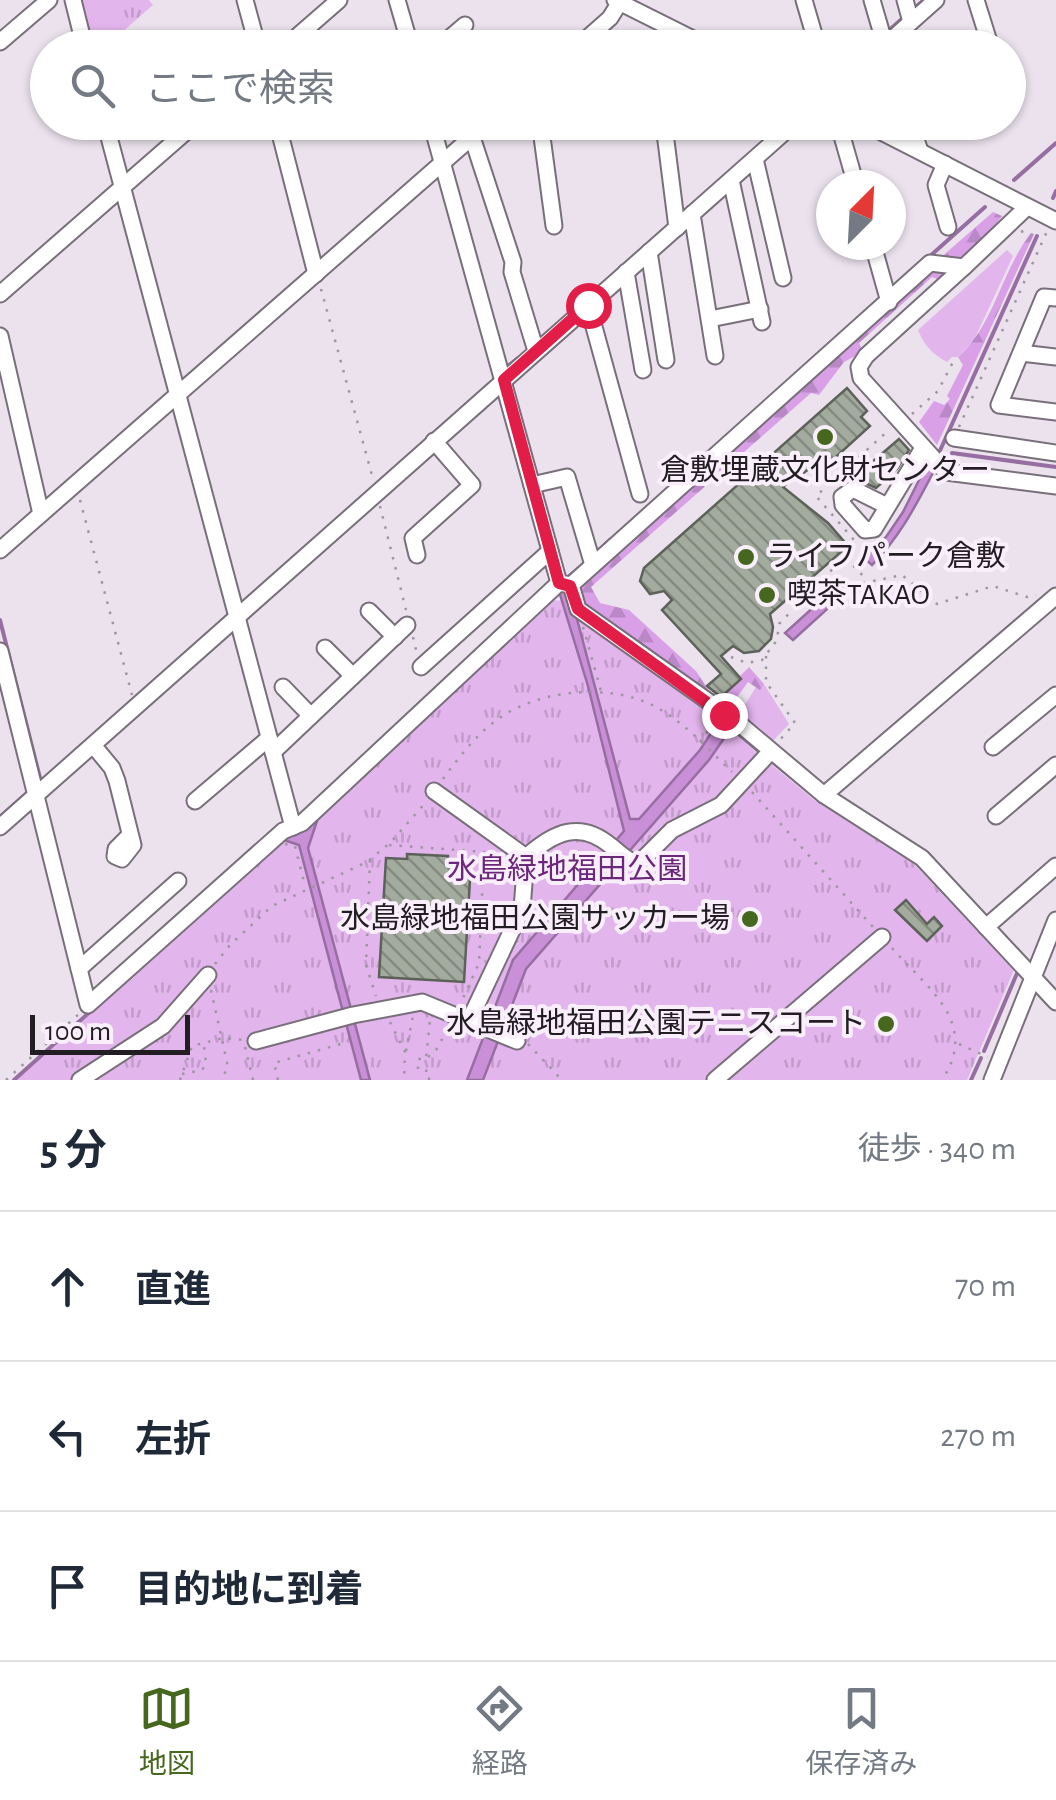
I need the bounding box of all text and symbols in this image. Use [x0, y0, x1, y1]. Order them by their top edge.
search box [30, 30, 1026, 140]
icon: search [65, 58, 120, 113]
text: ここで検索 [145, 71, 335, 109]
north arrow [816, 170, 906, 260]
route start [566, 283, 612, 329]
marker: 倉敷埋蔵文化財センター [814, 426, 836, 448]
place label: 倉敷埋蔵文化財センター [660, 454, 990, 486]
place label: ライフパーク倉敷 [766, 540, 1006, 572]
marker: ライフパーク倉敷 [735, 546, 757, 568]
place label: 喫茶TAKAO [787, 578, 930, 610]
marker: 喫茶TAKAO [756, 584, 778, 606]
route end [702, 693, 748, 739]
park label: 水島緑地福田公園 [447, 853, 687, 885]
place label: 水島緑地福田公園サッカー場 [340, 902, 730, 934]
marker: 水島緑地福田公園サッカー場 [739, 908, 761, 930]
place label: 水島緑地福田公園テニスコート [446, 1007, 866, 1039]
scale bar [30, 1010, 190, 1054]
marker: 水島緑地福田公園テニスコート [875, 1013, 897, 1035]
text: 100 m [45, 1018, 111, 1046]
text: 5 分 [40, 1130, 107, 1172]
text: 徒歩 · 340 m [858, 1133, 1016, 1165]
icon: ahead [40, 1259, 95, 1314]
text: 70 m [955, 1270, 1016, 1302]
text: 直進 [135, 1272, 211, 1310]
icon: left [40, 1409, 95, 1464]
text: 270 m [940, 1420, 1016, 1452]
text: 左折 [135, 1422, 211, 1460]
icon: arrive [40, 1559, 95, 1614]
text: 目的地に到着 [135, 1572, 363, 1610]
tab: 地図 [139, 1681, 195, 1782]
tab: 経路 [472, 1681, 528, 1782]
tab: 保存済み [805, 1681, 917, 1782]

